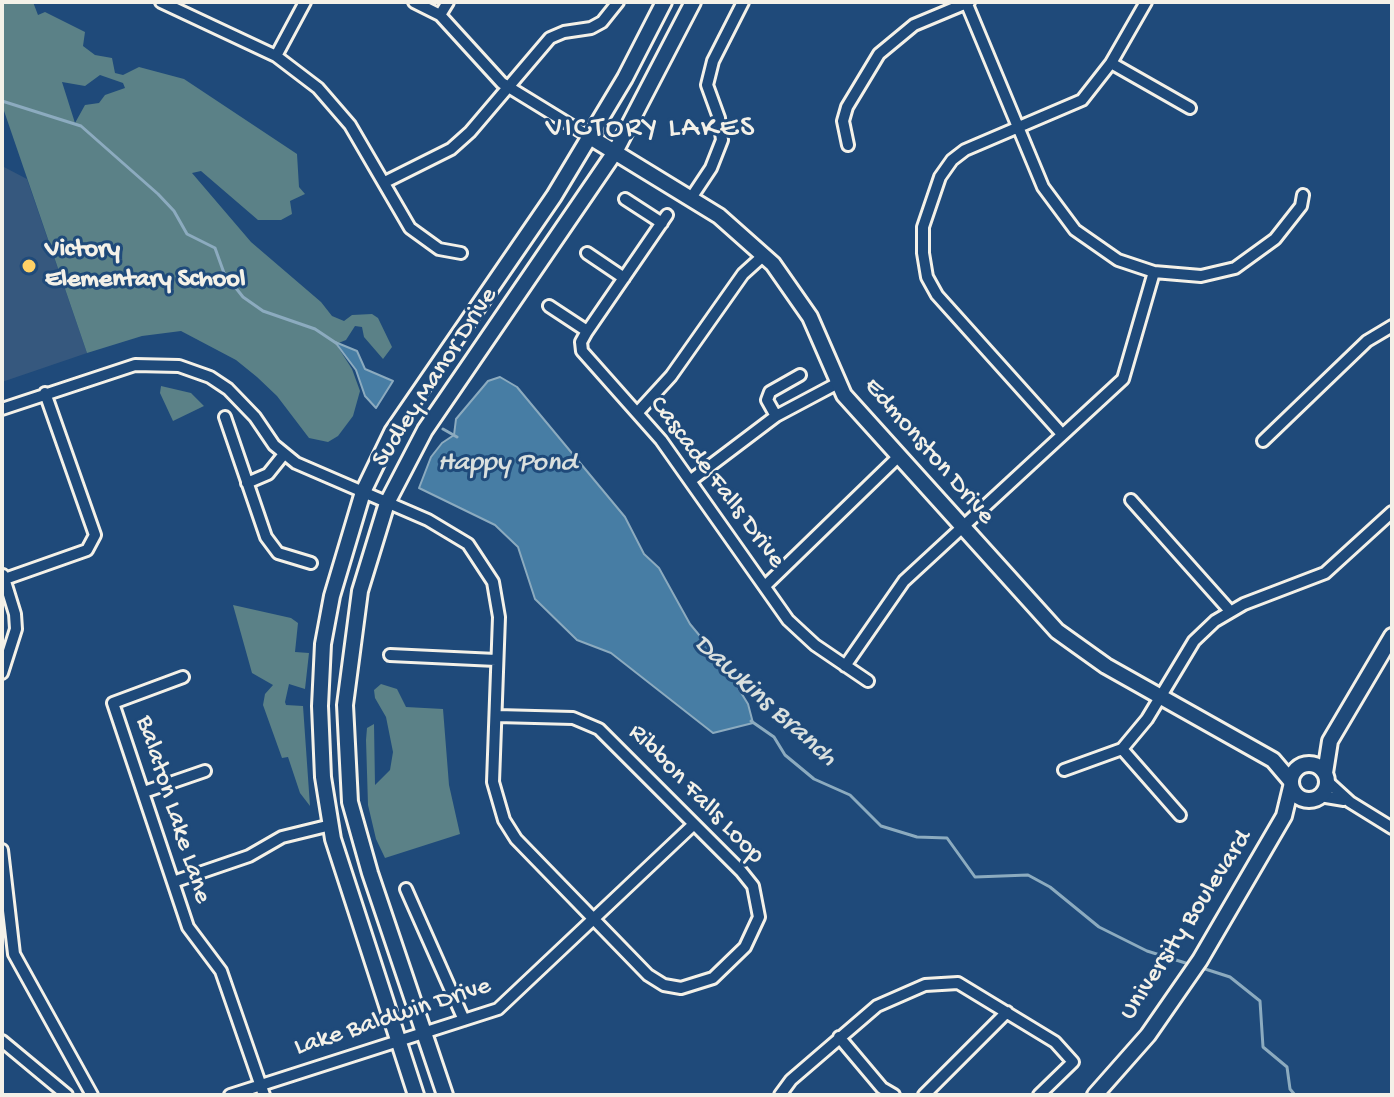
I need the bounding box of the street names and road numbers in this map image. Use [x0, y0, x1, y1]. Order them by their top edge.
street label: Sudley Manor Drive [366, 282, 506, 474]
street label: Edmonston Drive [856, 372, 1000, 532]
street label: Cascade Falls Drive [641, 391, 791, 575]
street label: Balaton Lake Lane [127, 712, 217, 908]
street label: Ribbon Falls Loop [620, 718, 770, 872]
street label: University Boulevard [1114, 825, 1260, 1027]
street label: Lake Baldwin Drive [291, 972, 495, 1064]

